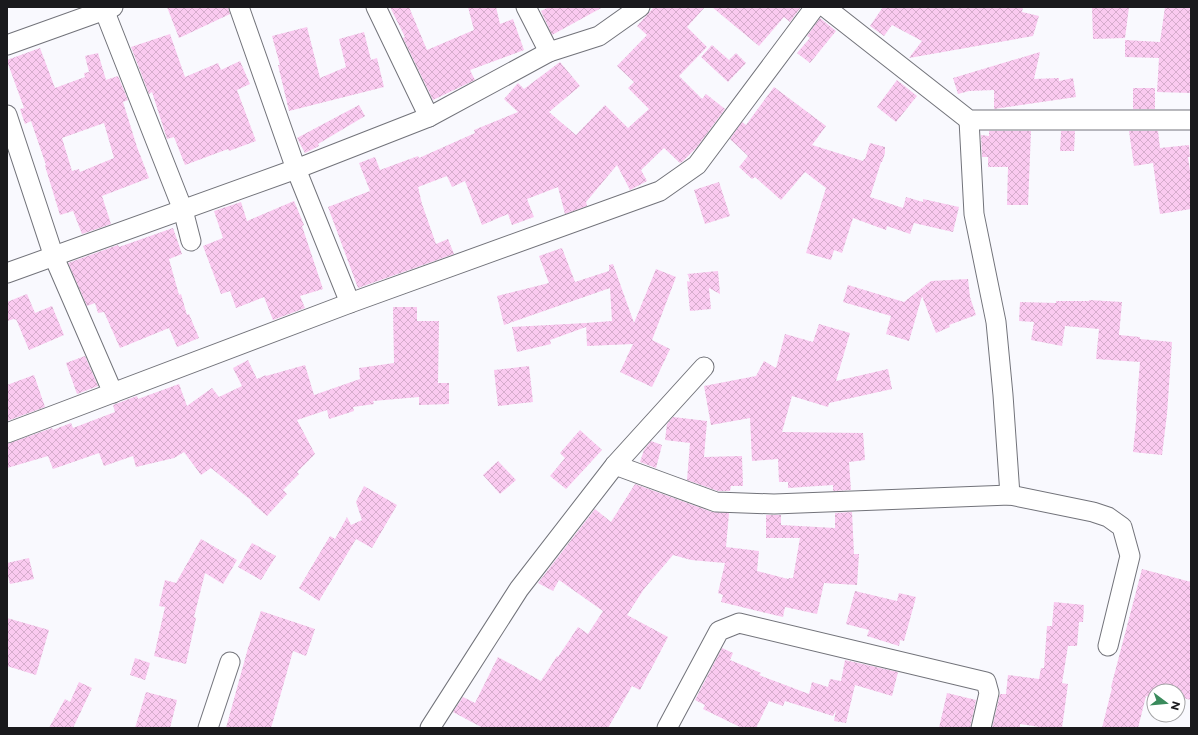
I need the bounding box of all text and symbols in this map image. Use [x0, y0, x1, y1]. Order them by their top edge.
north arrow [1146, 683, 1186, 723]
text: N [1168, 700, 1184, 712]

